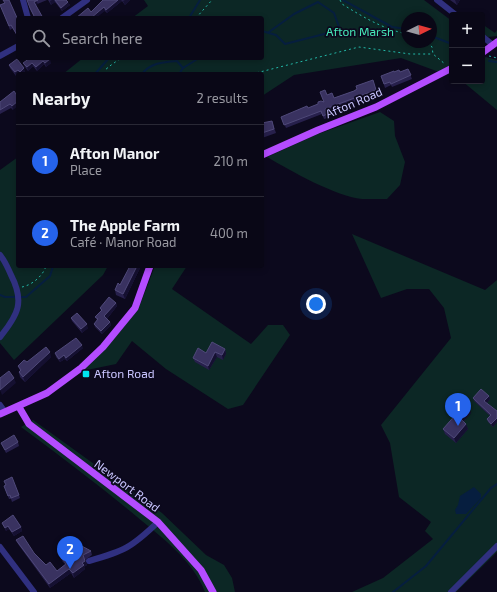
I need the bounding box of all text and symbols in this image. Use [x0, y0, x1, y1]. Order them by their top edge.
north arrow [401, 12, 437, 48]
map controls [449, 12, 485, 84]
button: + [449, 12, 485, 48]
search box [16, 16, 264, 60]
park label: Afton Marsh [326, 24, 394, 38]
icon: search [30, 27, 52, 49]
text: Search here [62, 29, 143, 47]
button: − [449, 48, 485, 84]
street label: Afton Road [323, 84, 384, 120]
text: Nearby [32, 88, 90, 108]
text: 2 results [196, 90, 248, 106]
text: Afton Manor [70, 144, 160, 162]
text: 1 [42, 153, 48, 169]
text: 210 m [213, 153, 248, 169]
text: Place [70, 162, 102, 178]
text: The Apple Farm [70, 216, 180, 234]
text: 2 [41, 225, 49, 241]
text: 400 m [210, 225, 248, 241]
text: Café · Manor Road [70, 234, 176, 250]
your location [306, 294, 326, 314]
place label: Afton Road [94, 366, 155, 380]
marker: Afton Road [81, 369, 91, 379]
pin: 1 [445, 393, 471, 426]
street label: Newport Road [92, 456, 163, 514]
pin: 2 [57, 536, 83, 569]

